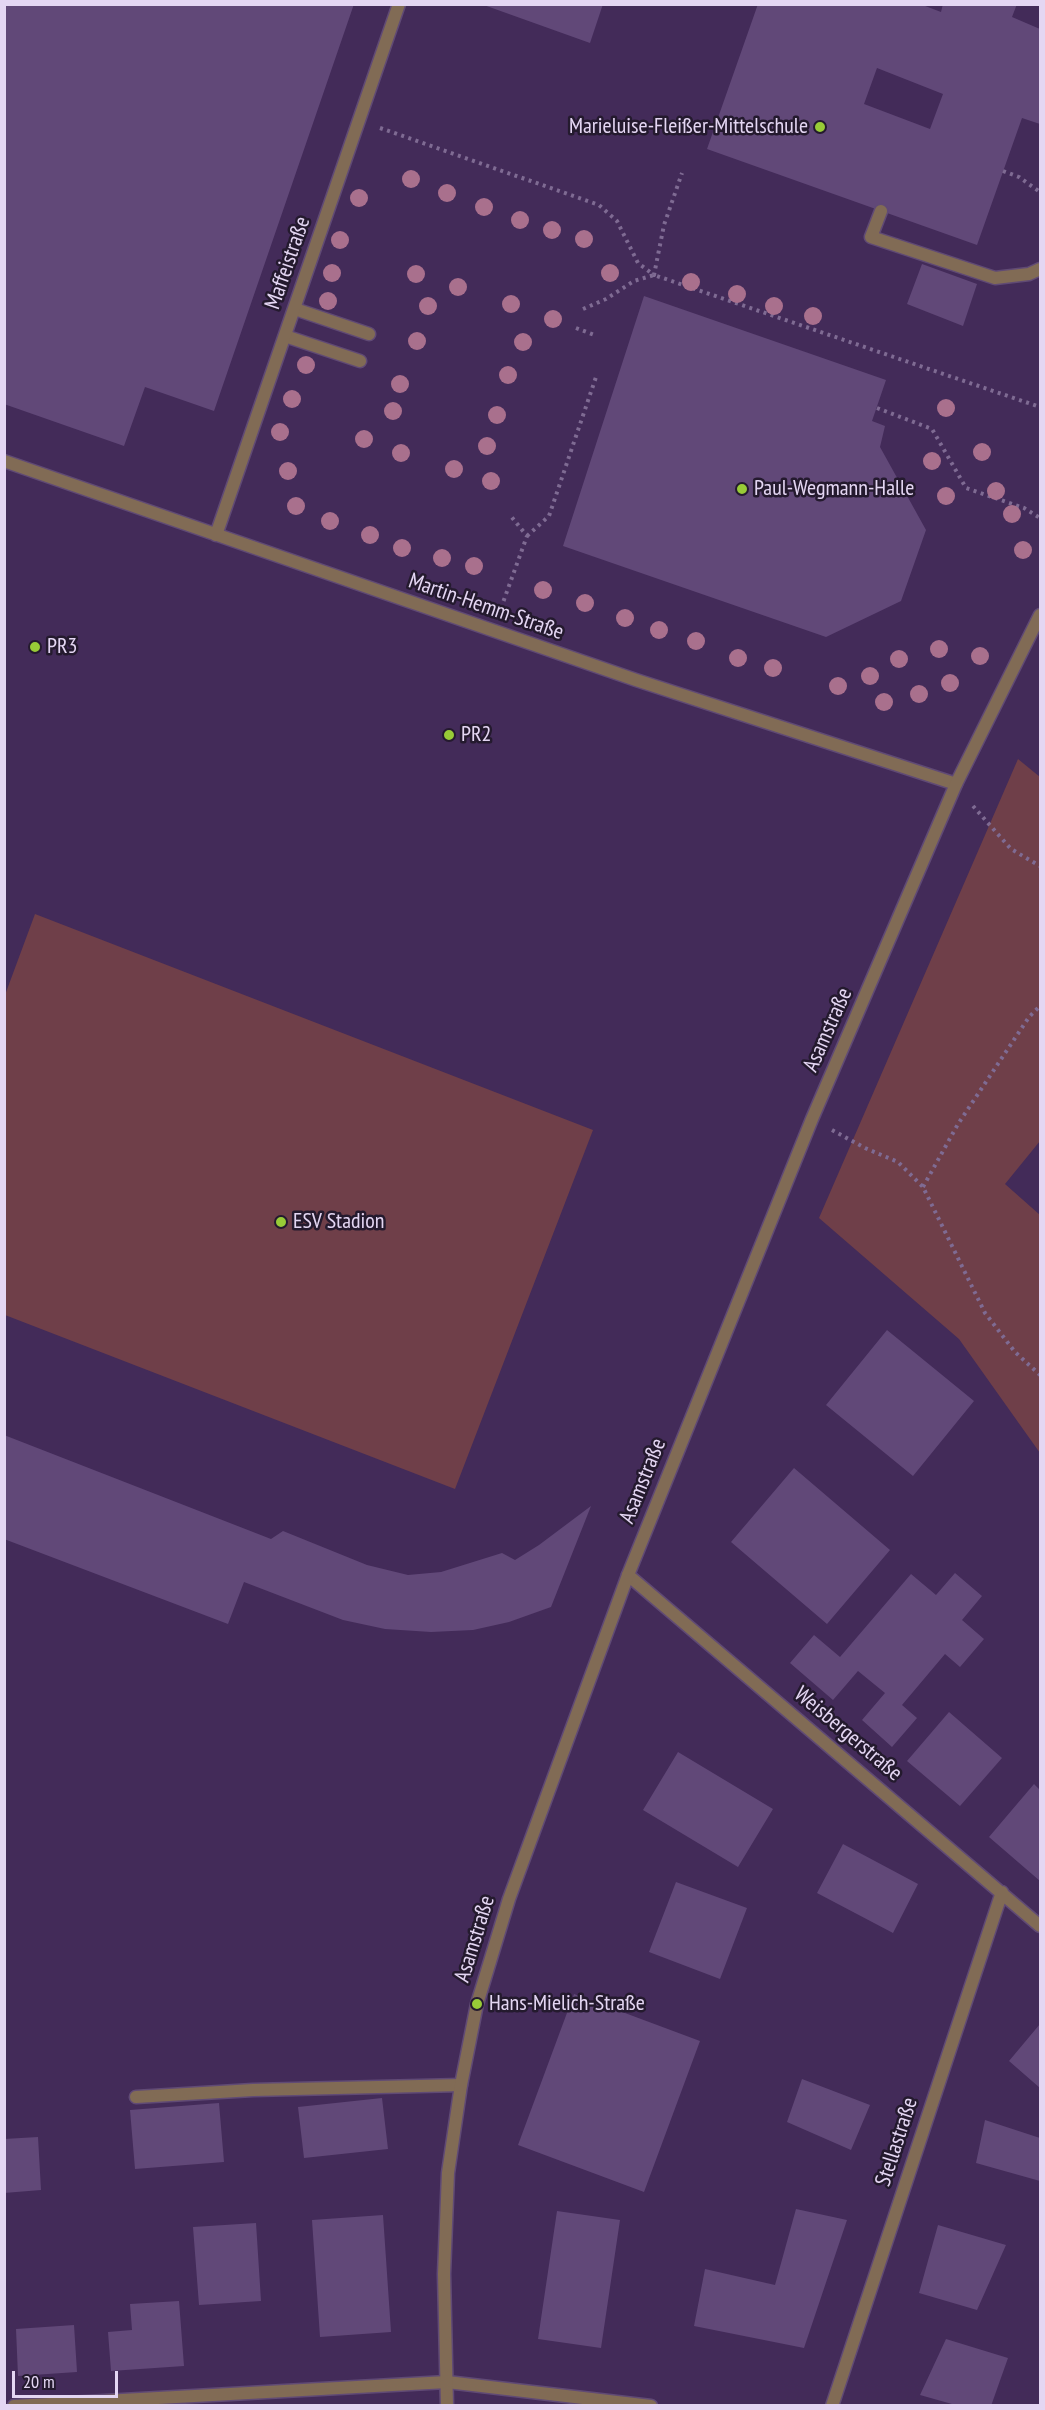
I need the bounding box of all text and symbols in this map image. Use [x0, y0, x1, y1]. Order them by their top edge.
place label: Marieluise-Fleißer-Mittelschule [569, 114, 808, 140]
marker: Marieluise-Fleißer-Mittelschule [813, 120, 827, 134]
street label: Maffeistraße [260, 213, 316, 313]
place label: Paul-Wegmann-Halle [754, 476, 914, 502]
marker: Paul-Wegmann-Halle [735, 482, 749, 496]
street label: Martin-Hemm-Straße [405, 568, 567, 646]
place label: PR3 [47, 634, 77, 660]
marker: PR3 [28, 640, 42, 654]
place label: PR2 [461, 722, 491, 748]
marker: PR2 [442, 728, 456, 742]
street label: Asamstraße [798, 984, 858, 1076]
place label: ESV Stadion [293, 1209, 384, 1235]
marker: ESV Stadion [274, 1215, 288, 1229]
street label: Asamstraße [614, 1435, 672, 1527]
street label: Weisbergerstraße [789, 1681, 907, 1787]
street label: Asamstraße [449, 1893, 501, 1985]
place label: Hans-Mielich-Straße [489, 1991, 645, 2017]
marker: Hans-Mielich-Straße [470, 1997, 484, 2011]
street label: Stellastraße [870, 2094, 924, 2190]
scale bar [15, 2359, 122, 2397]
text: 20 m [23, 2370, 55, 2393]

